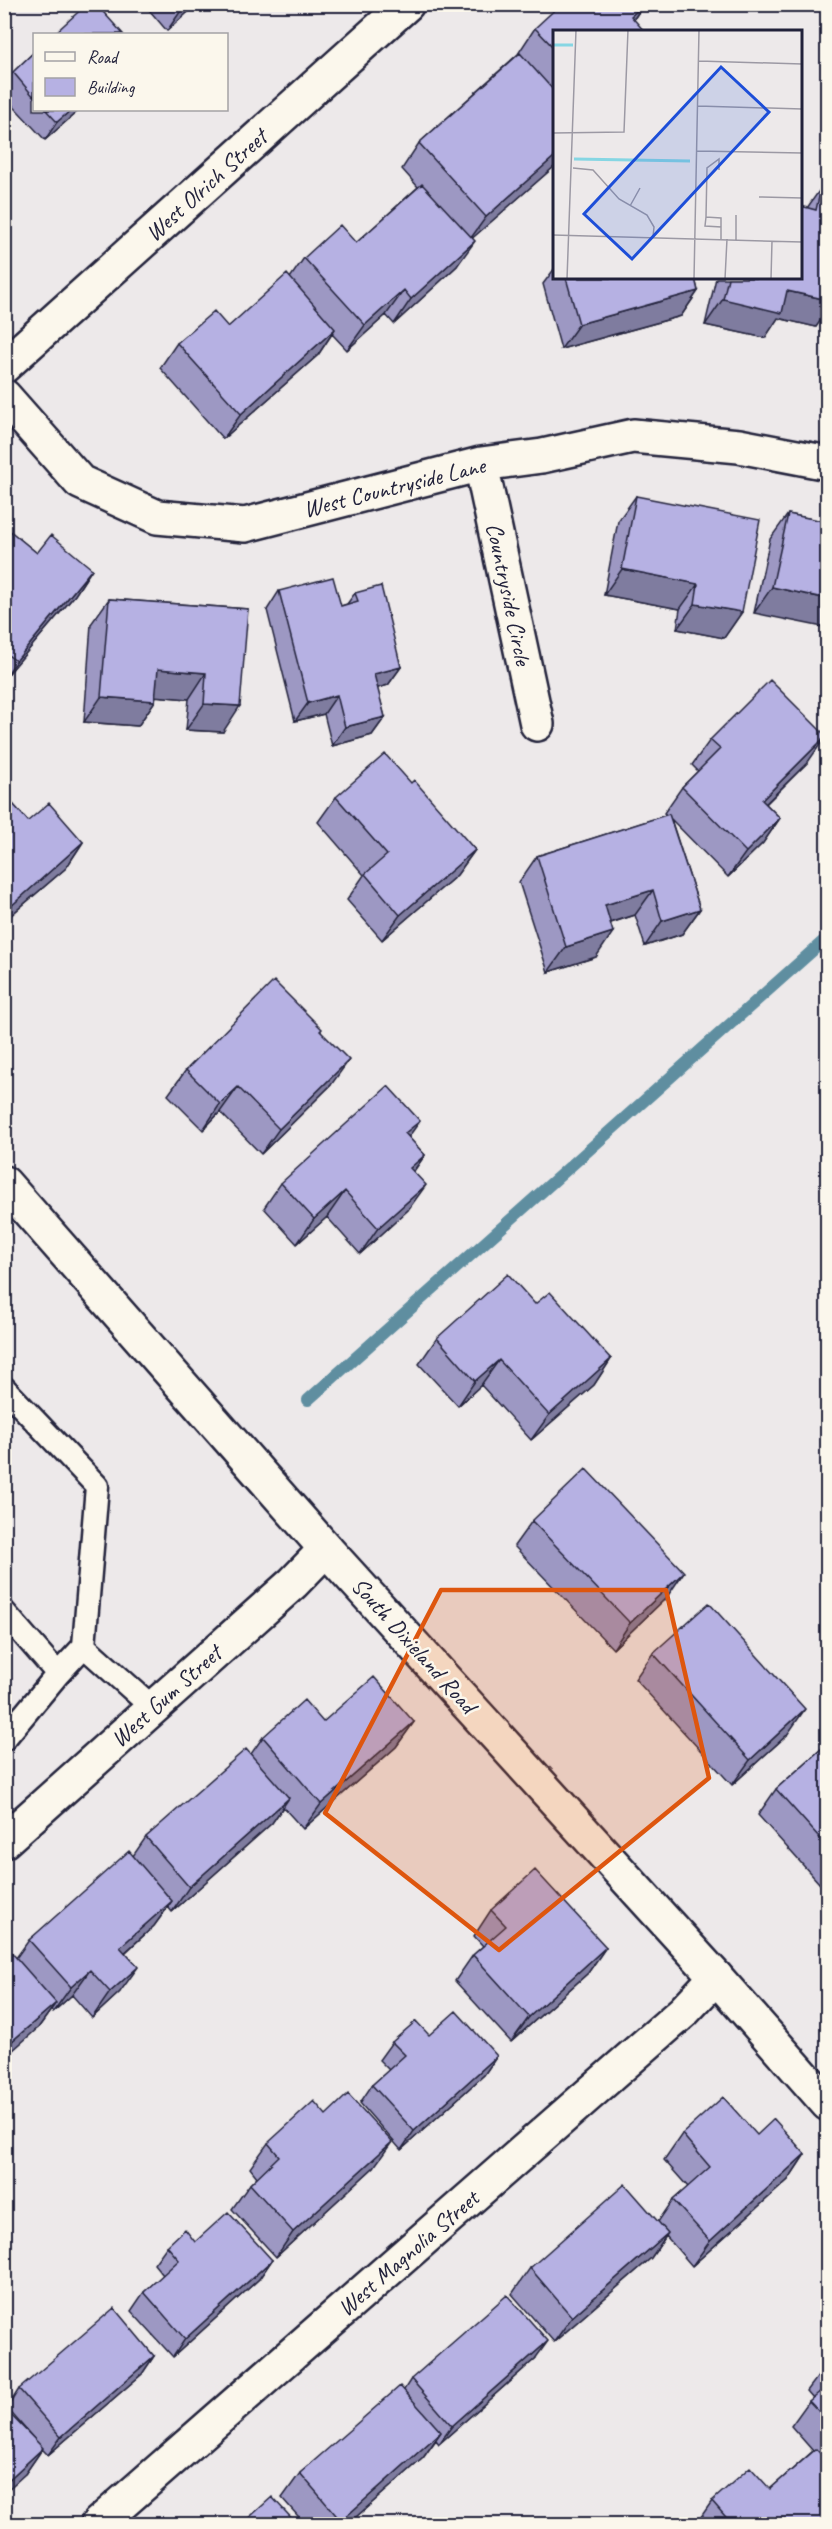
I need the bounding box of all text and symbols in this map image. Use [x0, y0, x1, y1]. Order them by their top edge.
inset map [553, 30, 802, 279]
legend [33, 33, 228, 111]
text: Road [87, 46, 120, 68]
text: Building [87, 76, 136, 98]
street label: West Olrich Street [139, 120, 275, 248]
street label: West Countryside Lane [300, 449, 490, 524]
street label: Countryside Circle [479, 520, 539, 670]
street label: South Dixieland Road [345, 1571, 485, 1722]
street label: West Gum Street [104, 1636, 230, 1754]
street label: West Magnolia Street [331, 2182, 486, 2323]

